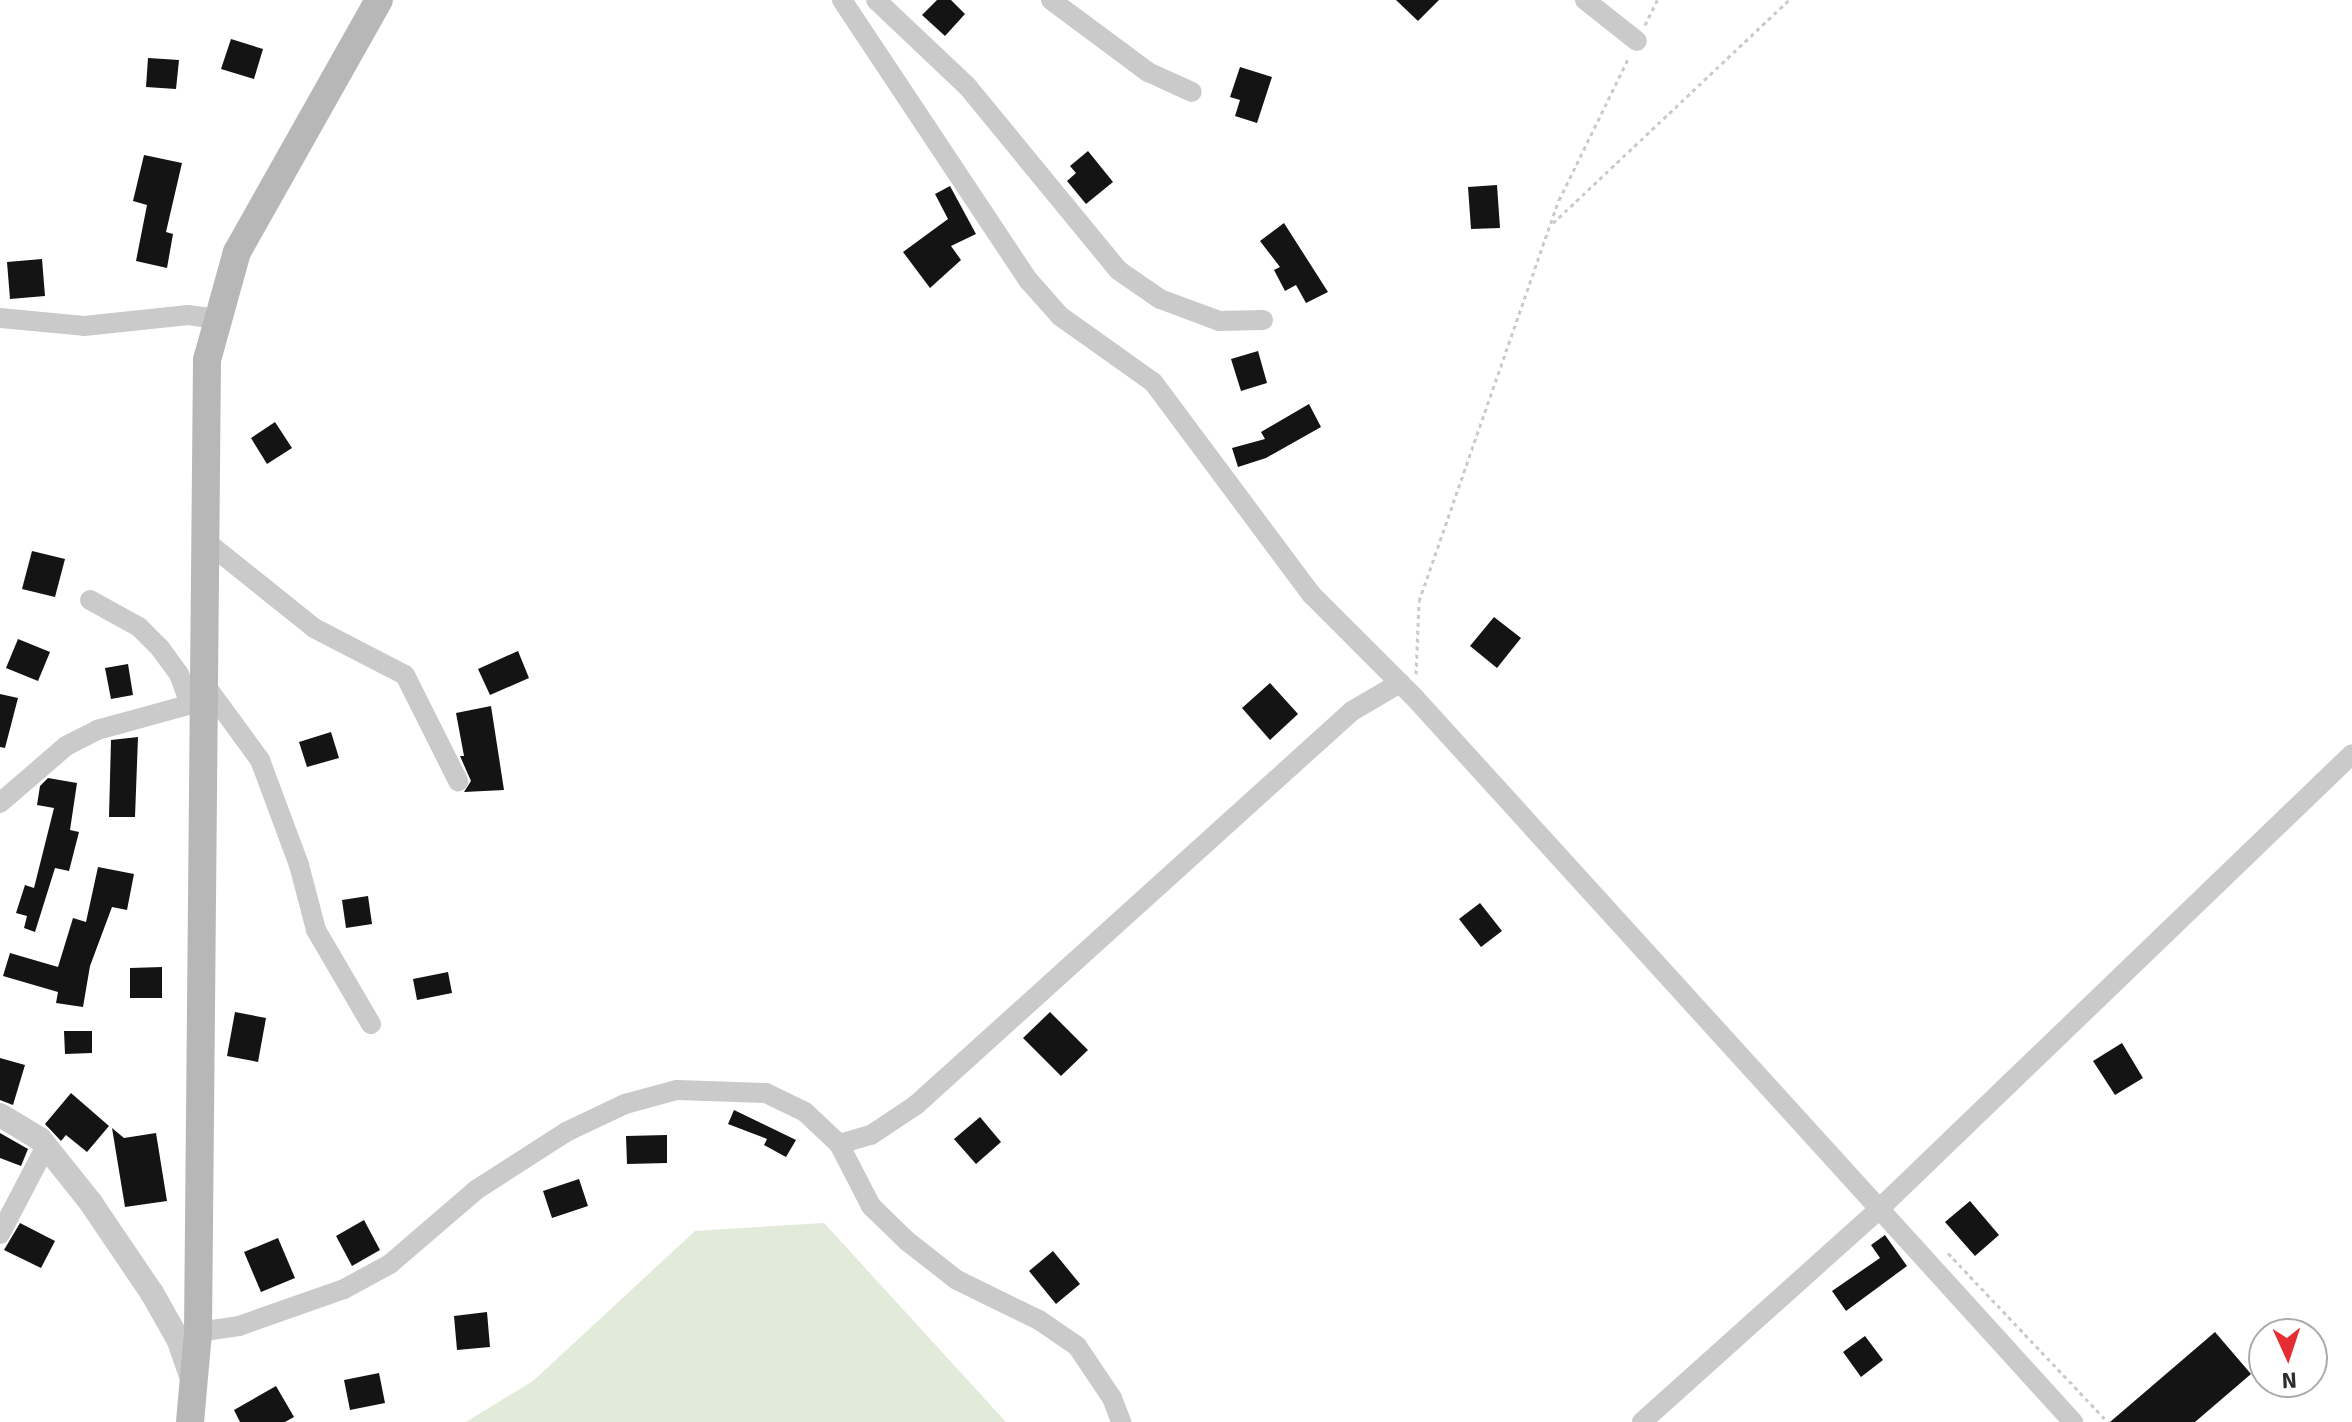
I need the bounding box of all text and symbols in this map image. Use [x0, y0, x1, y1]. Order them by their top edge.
north arrow [2248, 1318, 2328, 1398]
text: N [2281, 1367, 2298, 1394]

